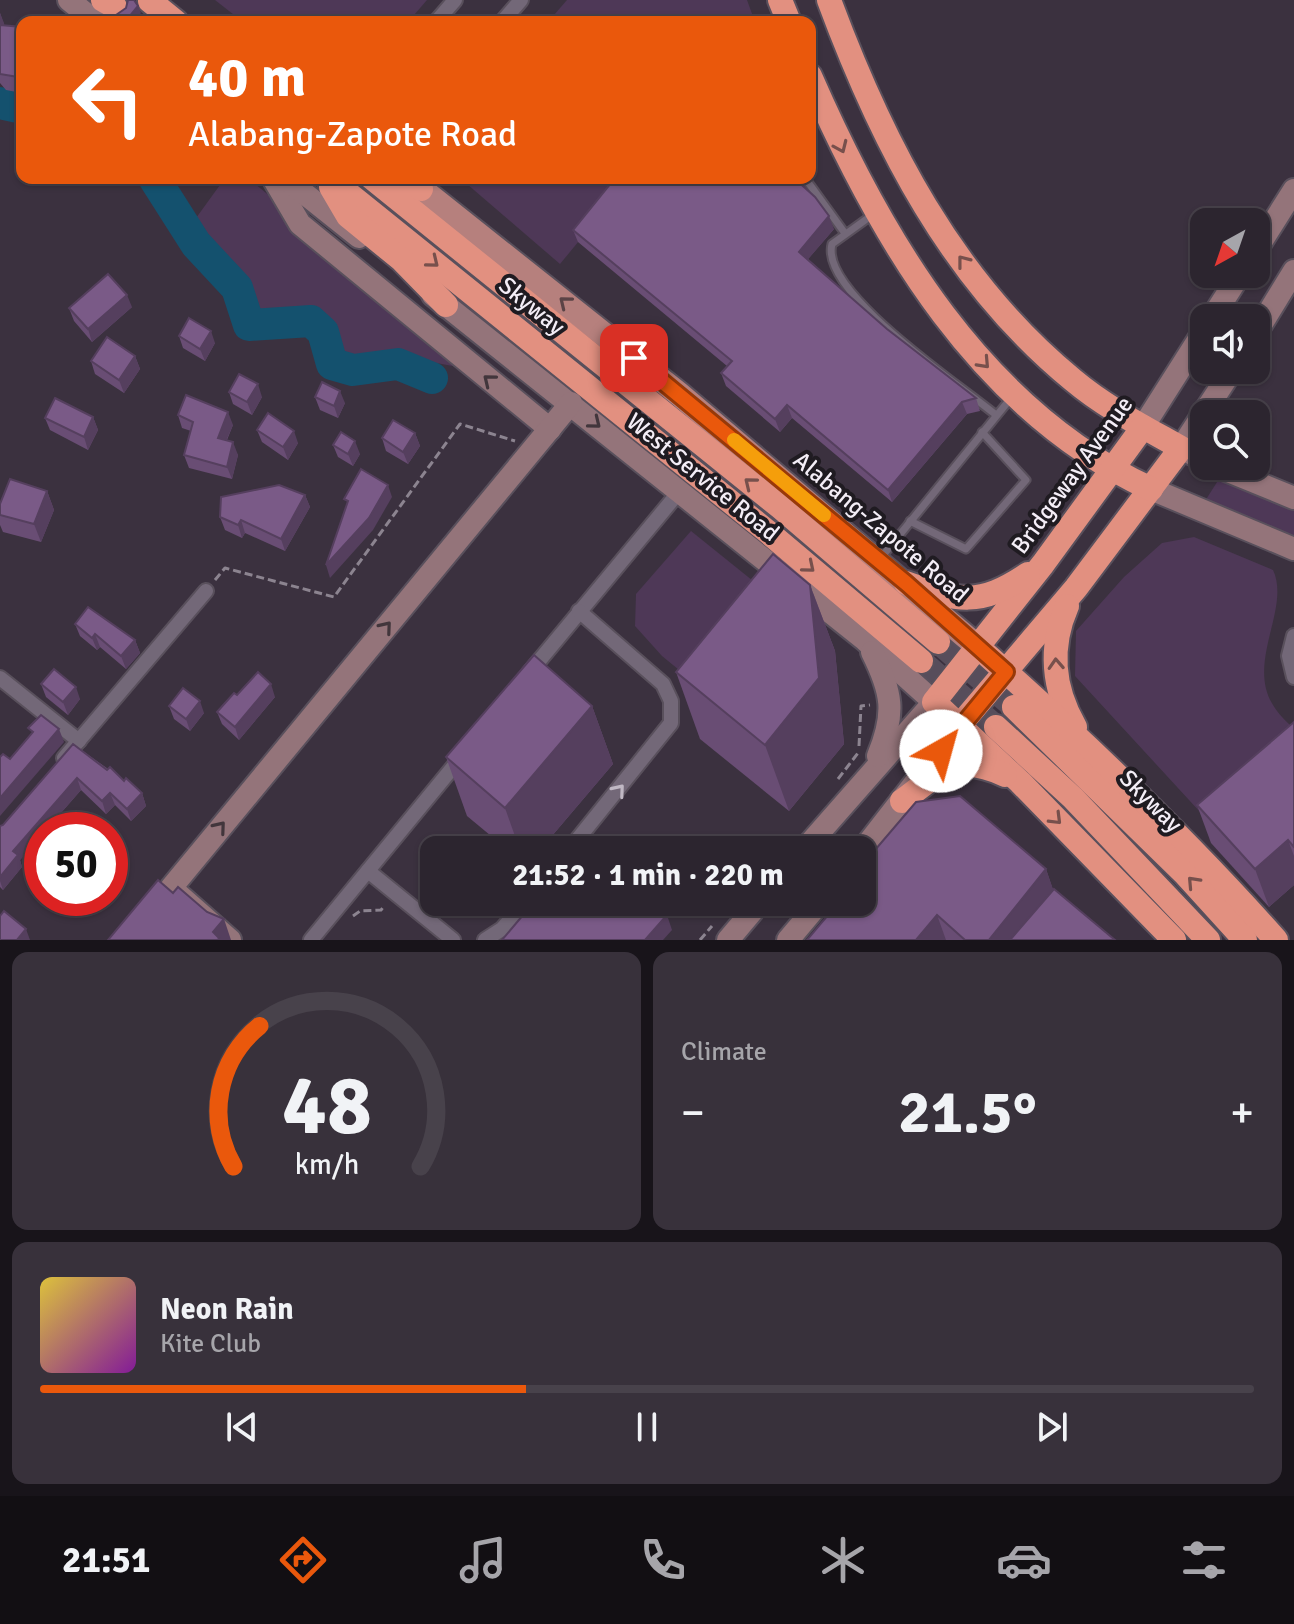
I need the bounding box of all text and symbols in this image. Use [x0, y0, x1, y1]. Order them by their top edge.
text: 40 m [188, 43, 306, 112]
icon: left [56, 48, 160, 152]
text: Alabang-Zapote Road [188, 112, 517, 157]
one-way arrow [832, 139, 848, 153]
north arrow [1190, 208, 1270, 288]
map controls [1190, 208, 1270, 480]
one-way arrow [424, 253, 439, 267]
one-way arrow [958, 255, 972, 270]
street label: Skyway [493, 270, 571, 342]
one-way arrow [560, 297, 574, 312]
button: sound [1190, 304, 1270, 384]
pin [600, 324, 668, 392]
icon: arrive [612, 336, 656, 380]
one-way arrow [975, 354, 990, 368]
one-way arrow [484, 375, 499, 389]
street label: Bridgeway Avenue [1005, 390, 1139, 560]
button: search [1190, 400, 1270, 480]
street label: West Service Road [621, 406, 785, 548]
one-way arrow [586, 413, 600, 428]
street label: Alabang-Zapote Road [787, 445, 975, 609]
one-way arrow [745, 478, 759, 493]
one-way arrow [800, 557, 814, 572]
one-way arrow [376, 622, 391, 636]
one-way arrow [1048, 657, 1065, 669]
position arrow [899, 709, 983, 793]
street label: Skyway [1113, 763, 1189, 839]
one-way arrow [609, 785, 624, 799]
one-way arrow [1047, 810, 1061, 824]
speed limit sign: 50 [24, 812, 128, 916]
one-way arrow [210, 822, 225, 837]
text: 21:52 · 1 min · 220 m [512, 857, 784, 894]
one-way arrow [1188, 877, 1202, 892]
text: Climate [681, 1036, 767, 1068]
text: 48 [282, 1055, 371, 1157]
text: 21.5° [898, 1076, 1037, 1150]
text: − [681, 1086, 705, 1140]
text: + [1230, 1086, 1254, 1140]
text: km/h [294, 1147, 359, 1182]
text: Neon Rain [160, 1291, 294, 1328]
text: Kite Club [160, 1328, 261, 1360]
icon: previous [220, 1405, 264, 1449]
icon: pause [625, 1405, 669, 1449]
icon: next [1030, 1405, 1074, 1449]
icon: directions [275, 1532, 331, 1588]
icon: music [455, 1532, 511, 1588]
icon: phone [635, 1532, 691, 1588]
icon: climate [815, 1532, 871, 1588]
icon: car [996, 1532, 1052, 1588]
icon: filters [1176, 1532, 1232, 1588]
text: 21:51 [62, 1538, 150, 1583]

